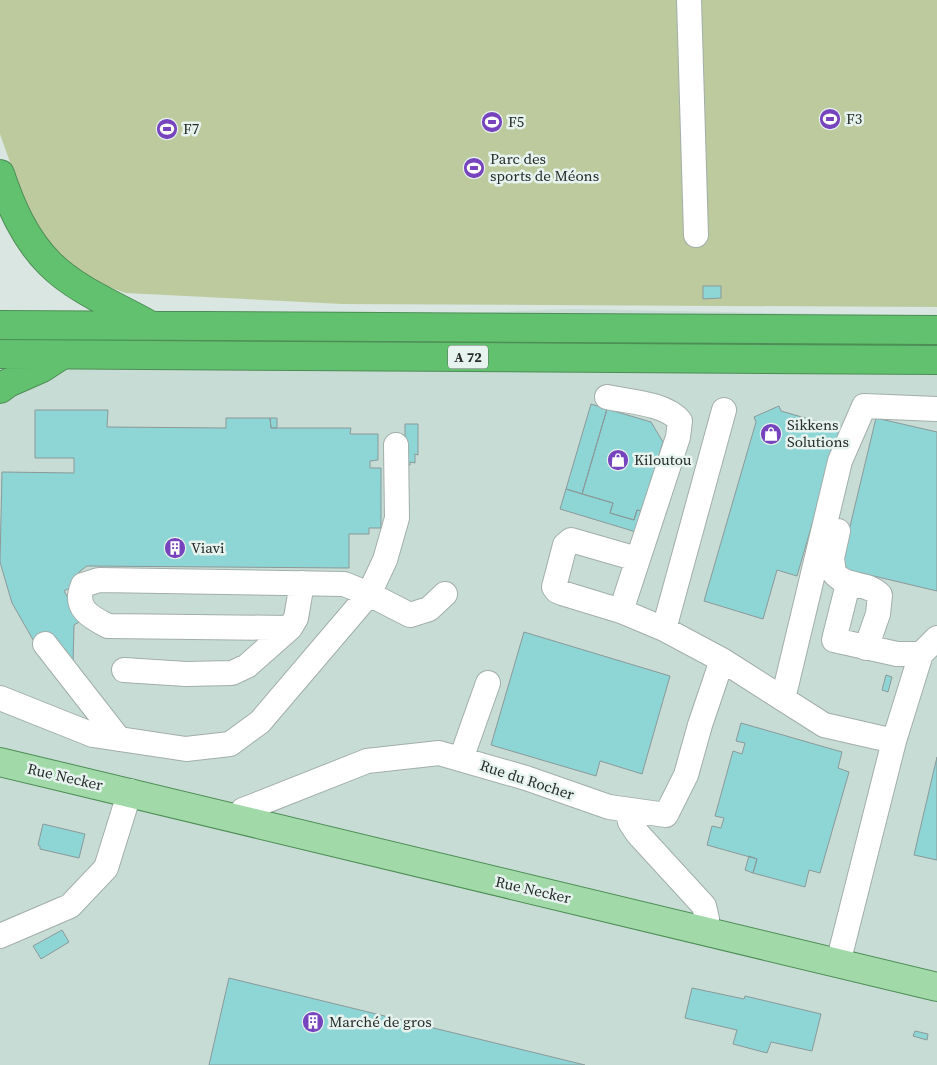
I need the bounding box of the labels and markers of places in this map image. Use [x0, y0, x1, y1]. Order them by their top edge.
sports icon: F3 [818, 107, 842, 131]
place label: F3 [846, 108, 862, 129]
sports icon: F5 [480, 110, 504, 134]
place label: F5 [508, 111, 524, 132]
sports icon: F7 [155, 117, 179, 141]
place label: F7 [183, 118, 199, 139]
place label: Parc des sports de Méons [490, 148, 599, 186]
sports icon: Parc des sports de Méons [462, 156, 486, 180]
place label: Sikkens Solutions [787, 414, 849, 452]
shop icon: Sikkens Solutions [759, 422, 783, 446]
shop icon: Kiloutou [606, 448, 630, 472]
place label: Kiloutou [634, 449, 692, 470]
building icon: Viavi [163, 536, 187, 560]
place label: Viavi [191, 537, 225, 558]
building icon: Marché de gros [301, 1010, 325, 1034]
place label: Marché de gros [329, 1011, 432, 1032]

